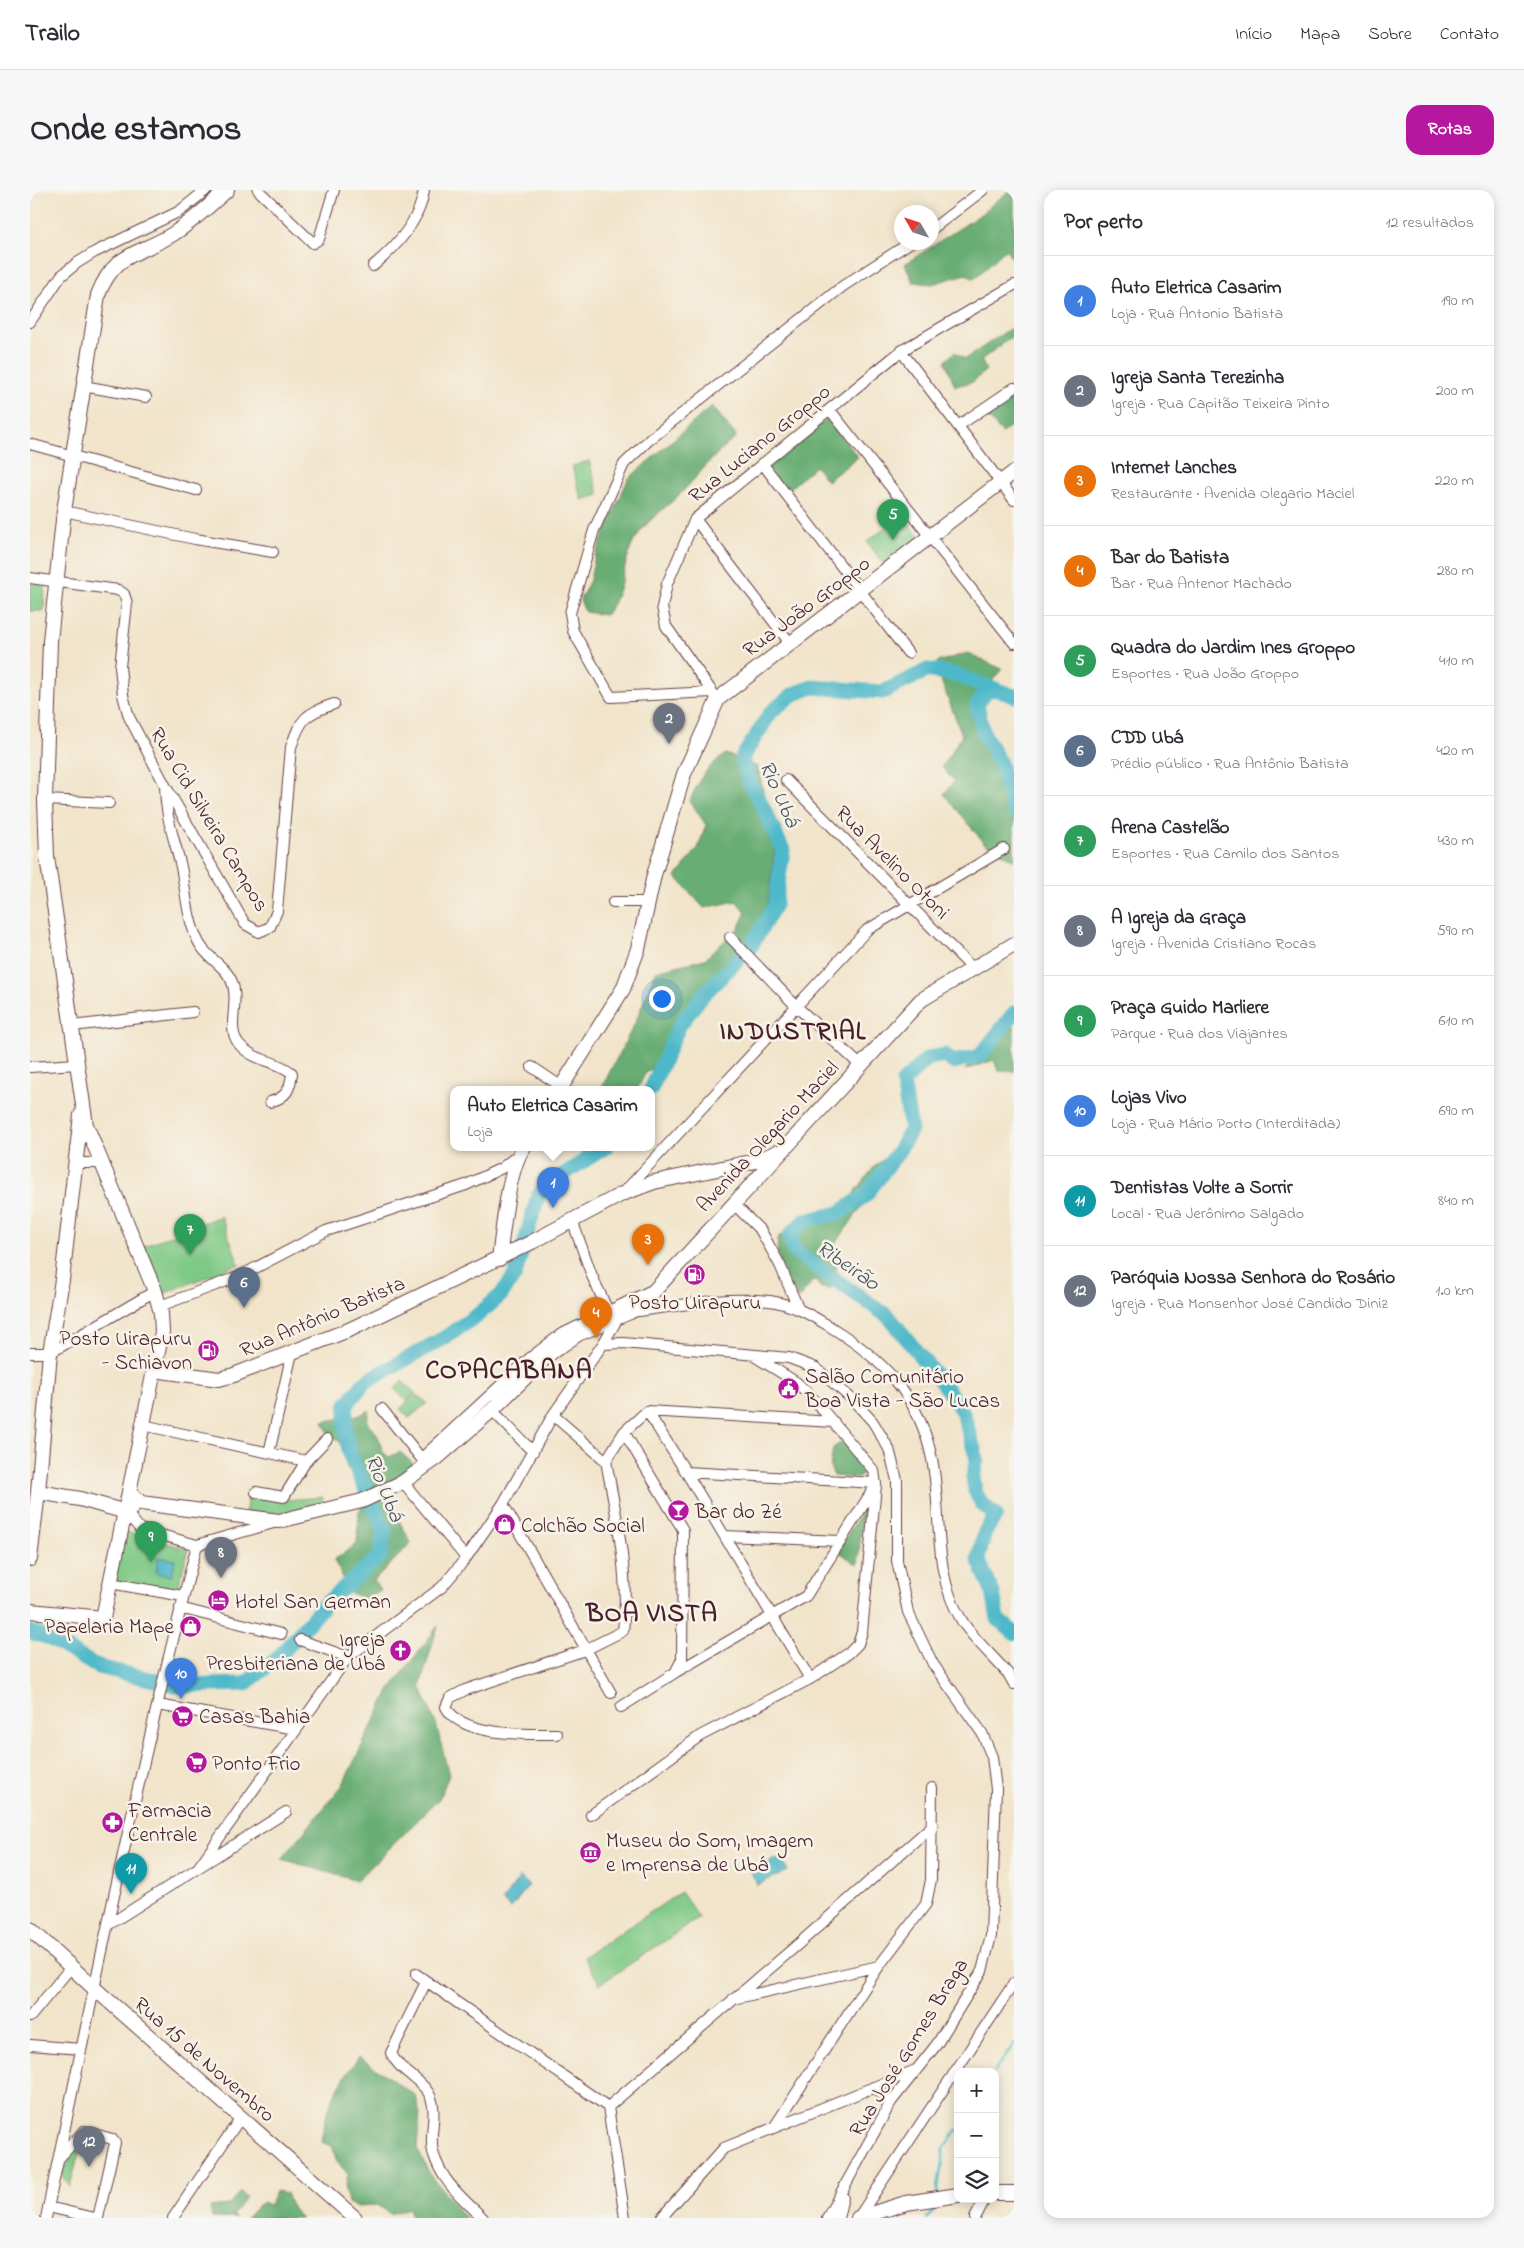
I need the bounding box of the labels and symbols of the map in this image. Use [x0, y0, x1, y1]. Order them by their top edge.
north arrow [894, 205, 939, 250]
street label: Rua Luciano Groppo [683, 378, 838, 511]
pin: 5 [877, 499, 909, 540]
street label: Rua João Groppo [737, 550, 877, 665]
pin: 2 [653, 703, 685, 744]
street label: Rua Cid Silveira Campos [141, 722, 275, 918]
water label: Rio Ubá [749, 756, 808, 834]
street label: Rua Avelino Otoni [828, 799, 956, 927]
your location [649, 986, 675, 1012]
district label: INDUSTRIAL [720, 1014, 867, 1052]
street label: Avenida Olegario Maciel [690, 1055, 848, 1221]
pin: 1 [537, 1167, 569, 1208]
pin: 7 [174, 1214, 206, 1255]
pin: 3 [632, 1224, 664, 1265]
water label: Ribeirão [809, 1233, 887, 1301]
fuel station icon: Posto Uirapuru [683, 1263, 707, 1287]
pin: 6 [228, 1267, 260, 1308]
street label: Rua Antônio Batista [235, 1269, 410, 1366]
place label: Posto Uirapuru [629, 1289, 761, 1319]
pin: 4 [580, 1297, 612, 1338]
place label: Posto Uirapuru - Schiavon [60, 1325, 192, 1379]
fuel station icon: Posto Uirapuru - Schiavon [196, 1338, 220, 1362]
district label: COPACABANA [425, 1353, 593, 1391]
place label: Salão Comunitário Boa Vista - São Lucas [804, 1363, 1000, 1417]
public building icon: Salão Comunitário Boa Vista - São Lucas [777, 1376, 801, 1400]
water label: Rio Ubá [355, 1450, 412, 1528]
place label: Bar do Zé [694, 1498, 782, 1528]
bar icon: Bar do Zé [667, 1499, 691, 1523]
place label: Colchão Social [521, 1512, 645, 1542]
shop icon: Colchão Social [493, 1513, 517, 1537]
pin: 9 [135, 1521, 167, 1562]
pin: 8 [205, 1537, 237, 1578]
place label: Hotel San German [235, 1588, 391, 1618]
hotel icon: Hotel San German [207, 1589, 231, 1613]
district label: BOA VISTA [585, 1596, 718, 1634]
place label: Papelaria Mape [44, 1613, 175, 1643]
shop icon: Papelaria Mape [178, 1614, 202, 1638]
place label: Igreja Presbiteriana de Ubá [206, 1626, 385, 1680]
church icon: Igreja Presbiteriana de Ubá [389, 1639, 413, 1663]
pin: 10 [165, 1658, 197, 1699]
place label: Casas Bahia [199, 1703, 310, 1733]
supermarket icon: Casas Bahia [171, 1704, 195, 1728]
place label: Ponto Frio [212, 1750, 301, 1780]
supermarket icon: Ponto Frio [184, 1751, 208, 1775]
place label: Farmacia Centrale [127, 1797, 212, 1851]
pharmacy icon: Farmacia Centrale [100, 1810, 124, 1834]
place label: Museu do Som, Imagem e Imprensa de Ubá [606, 1827, 813, 1881]
museum icon: Museu do Som, Imagem e Imprensa de Ubá [578, 1840, 602, 1864]
pin: 11 [115, 1853, 147, 1894]
street label: Rua José Gomes Braga [843, 1953, 978, 2144]
street label: Rua 15 de Novembro [126, 1991, 281, 2130]
pin: 12 [73, 2126, 105, 2167]

